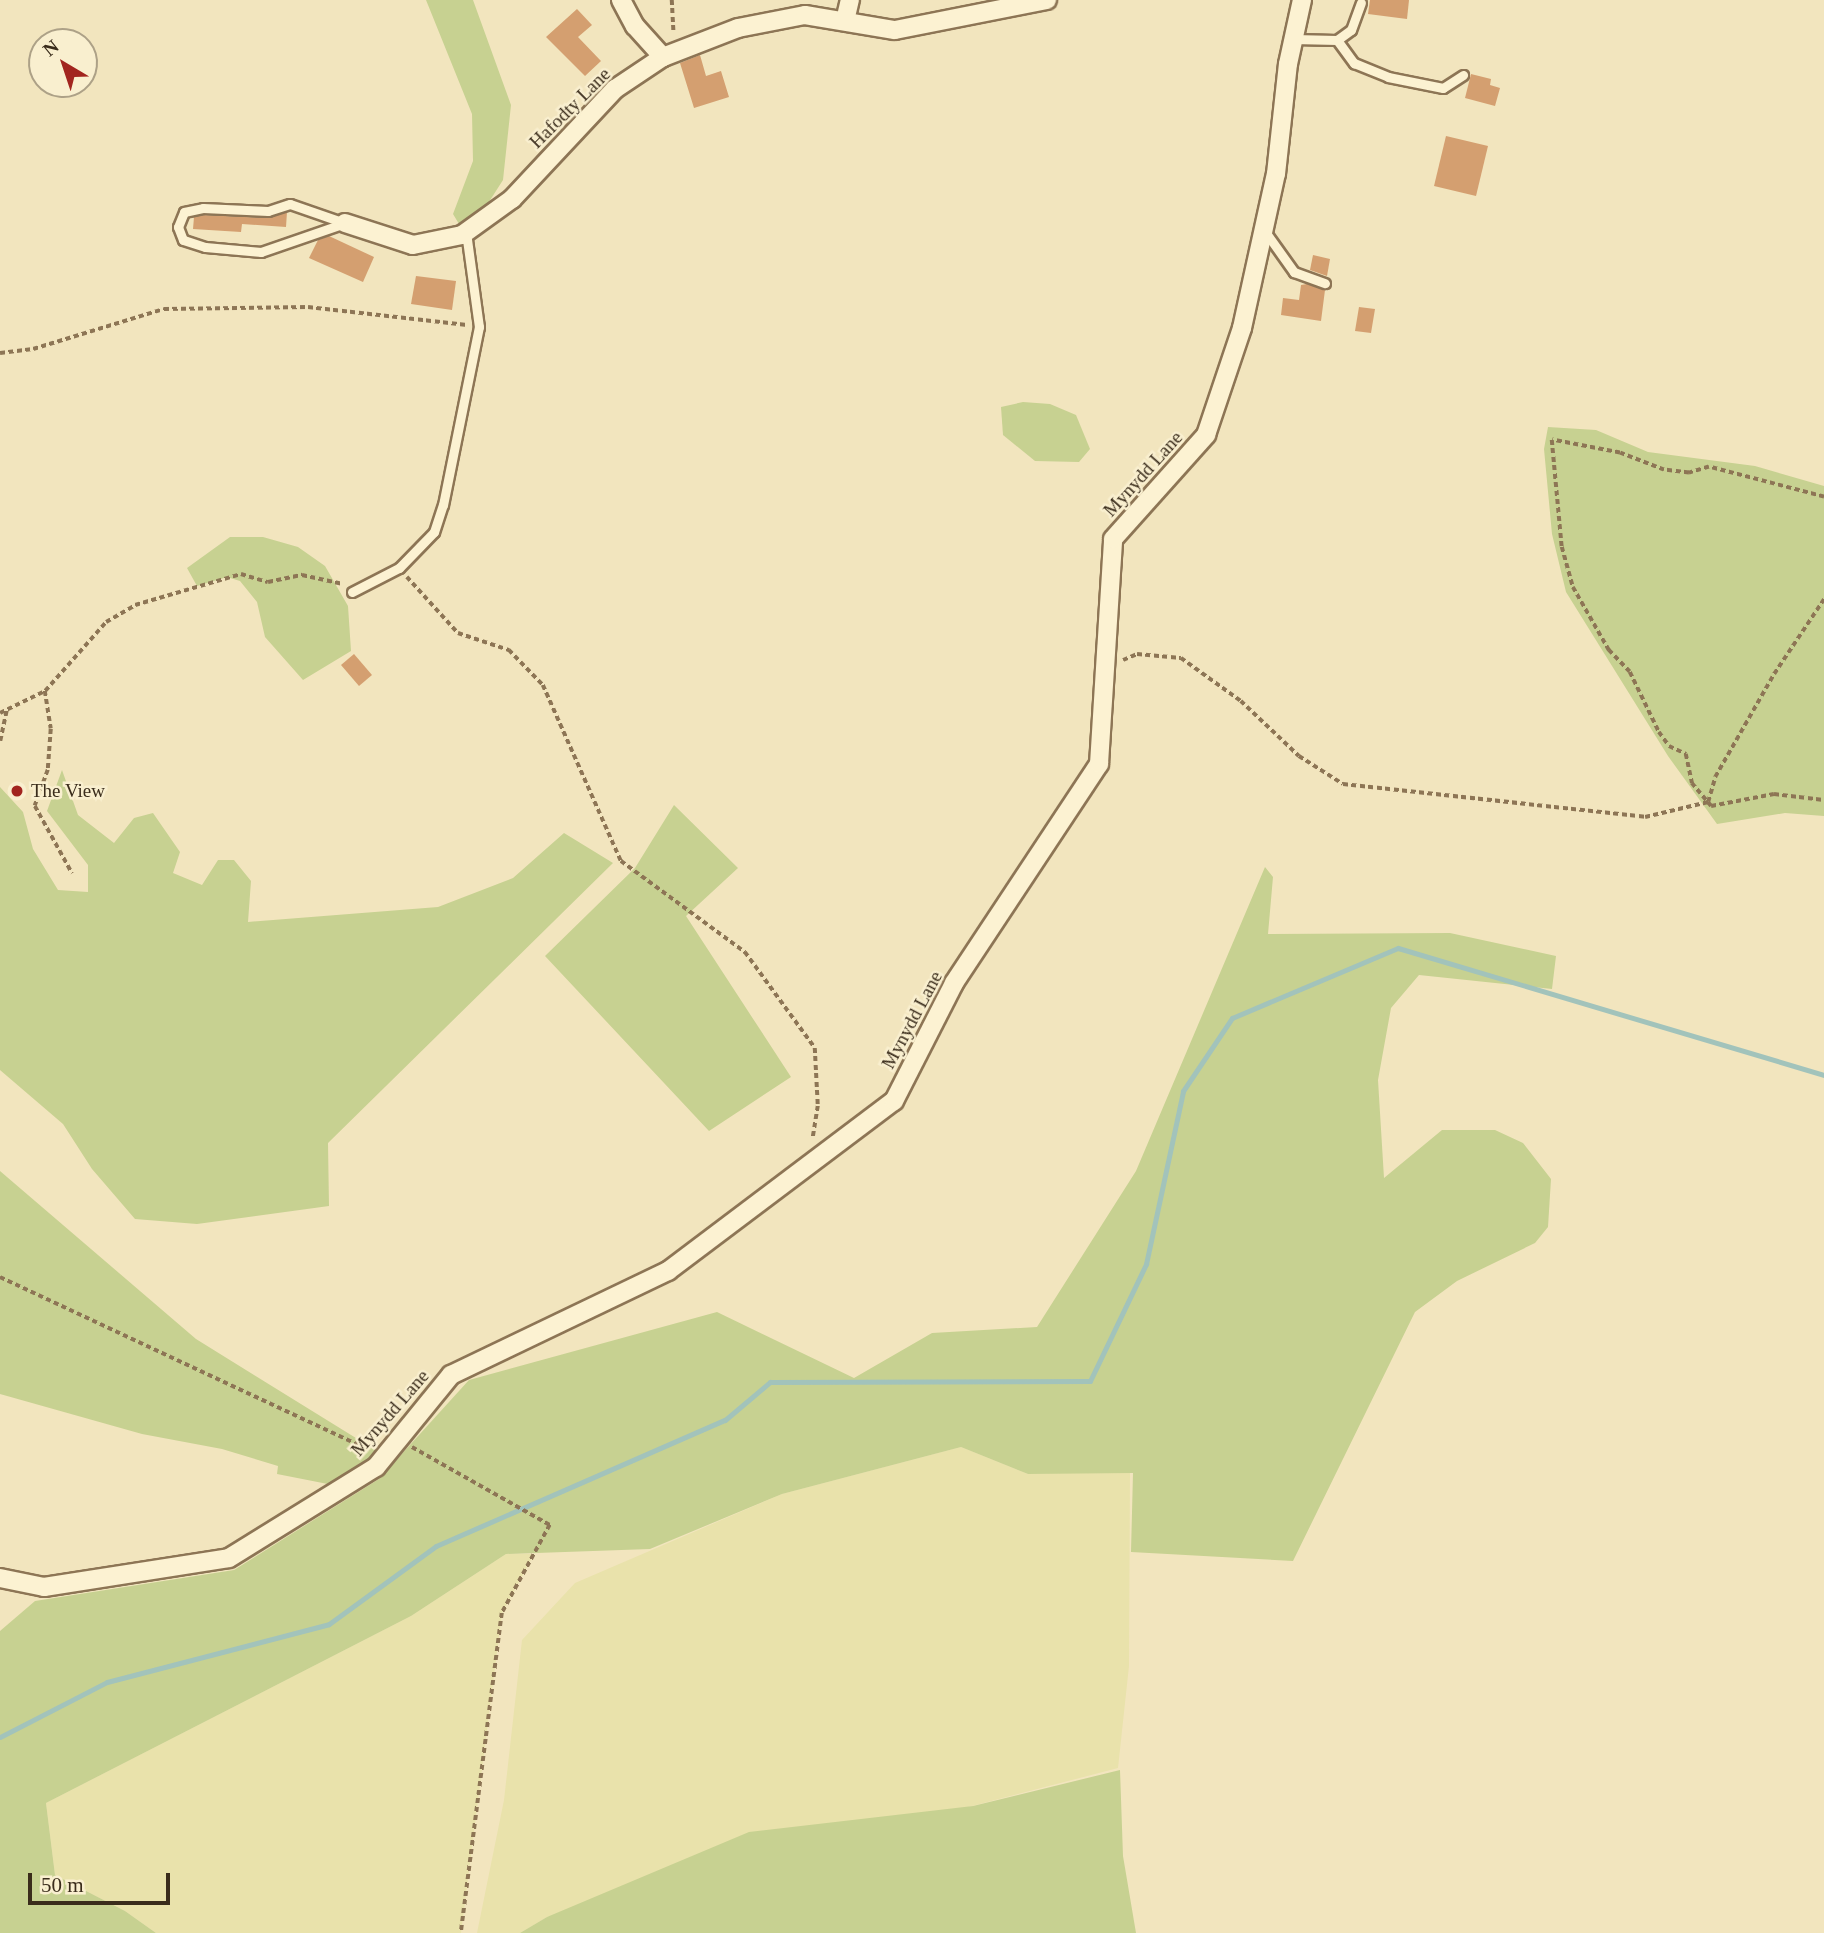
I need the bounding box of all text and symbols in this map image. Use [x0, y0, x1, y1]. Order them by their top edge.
north arrow [28, 28, 98, 98]
text: N [39, 35, 63, 60]
street label: Hafodty Lane [525, 63, 615, 153]
street label: Mynydd Lane [1099, 427, 1187, 521]
place label: The View [31, 780, 105, 802]
marker: The View [9, 783, 25, 799]
street label: Mynydd Lane [877, 967, 947, 1073]
street label: Mynydd Lane [346, 1365, 434, 1461]
scale bar [32, 1860, 173, 1904]
text: 50 m [41, 1873, 84, 1897]

